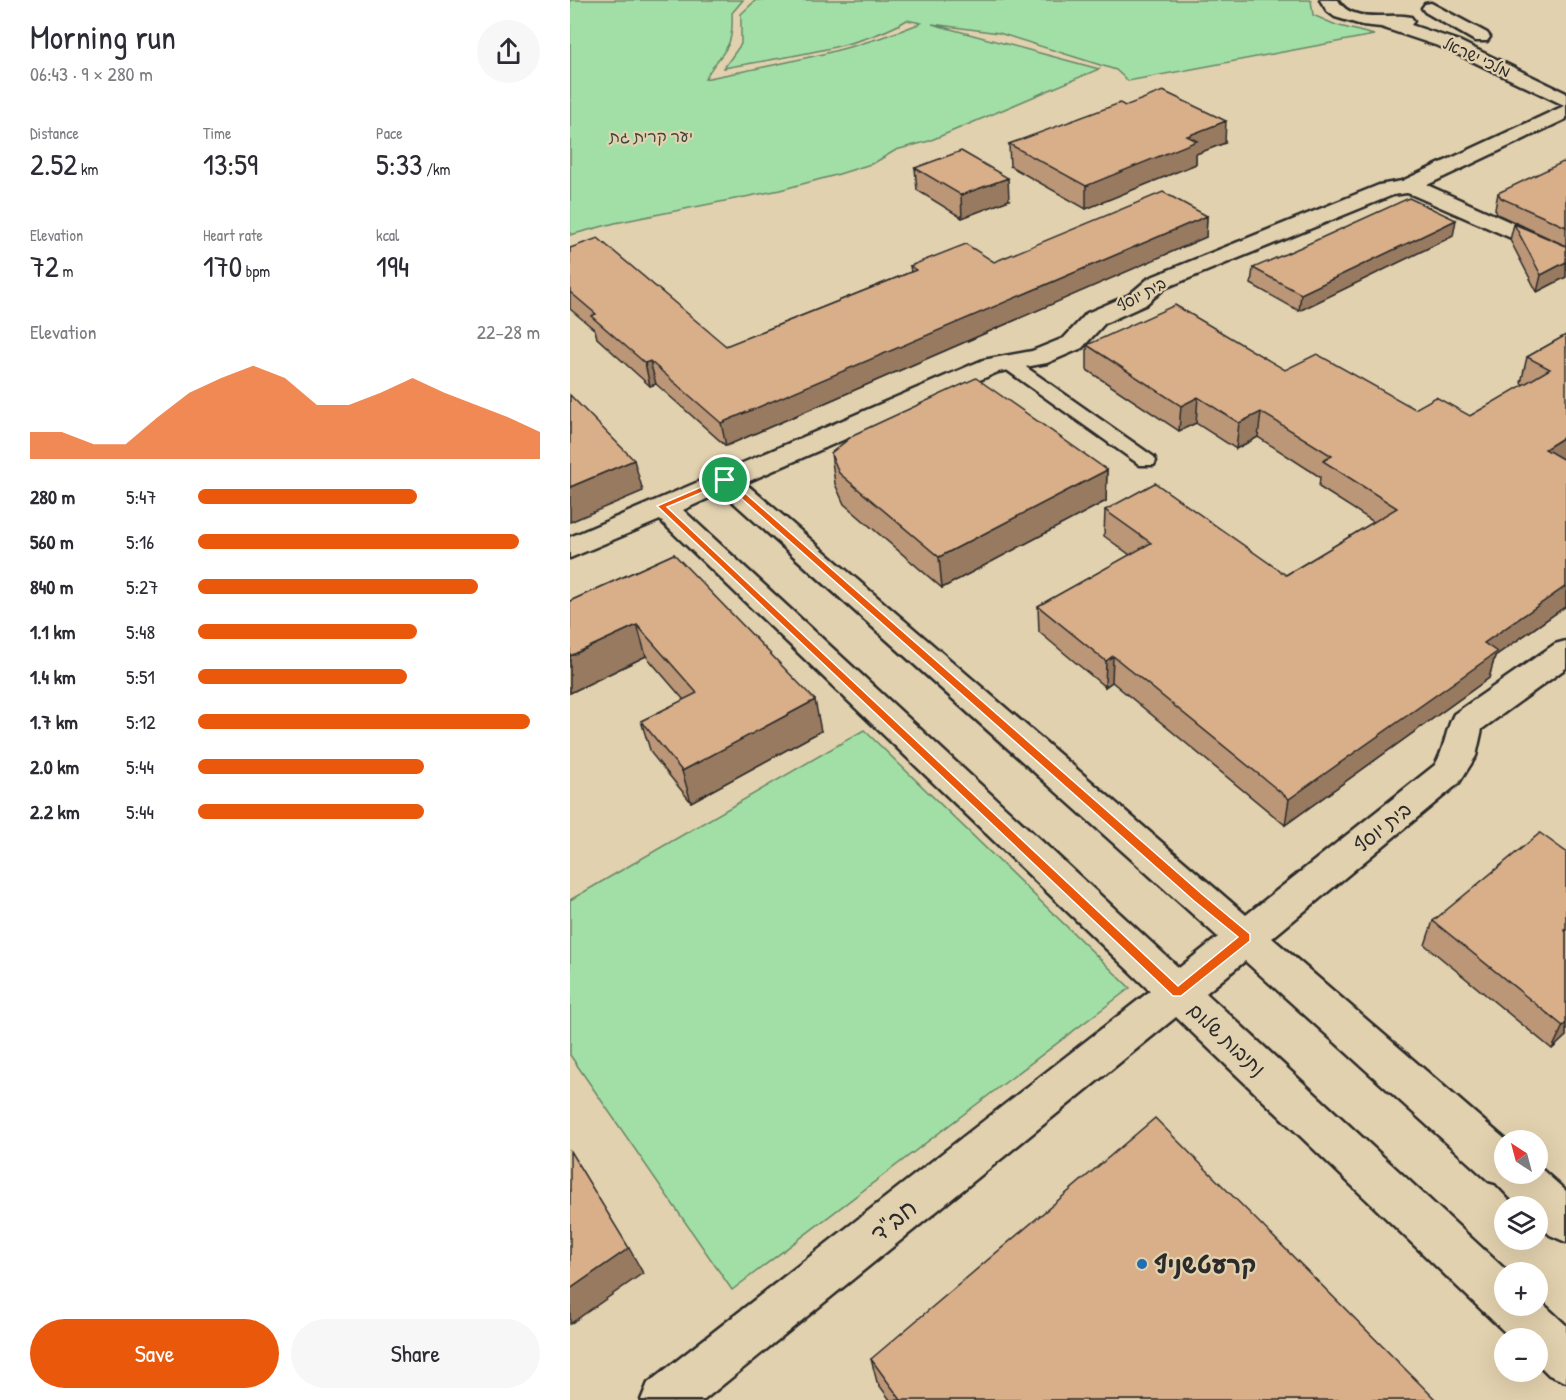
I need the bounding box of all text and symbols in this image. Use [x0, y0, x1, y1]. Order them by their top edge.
text: Morning run [30, 15, 176, 59]
button: share [477, 20, 540, 83]
street label: מלכי ישראל [1440, 32, 1514, 82]
text: 06:43 · 9 × 280 m [30, 60, 153, 87]
text: Distance [30, 122, 79, 144]
text: Time [203, 122, 231, 144]
text: Pace [376, 122, 403, 144]
park label: יער קרית גת [608, 125, 693, 147]
text: 2.52 [30, 144, 77, 184]
text: 13:59 [203, 144, 258, 184]
text: 5:33 [376, 144, 423, 184]
text: km [77, 158, 98, 180]
text: /km [423, 158, 451, 180]
text: Elevation [30, 224, 83, 246]
text: Heart rate [203, 224, 263, 246]
text: kcal [376, 224, 399, 246]
text: 72 [30, 246, 59, 286]
text: 170 [203, 246, 242, 286]
text: 194 [376, 246, 409, 286]
text: m [59, 260, 73, 282]
text: bpm [242, 260, 270, 282]
street label: בית יוסף [1112, 272, 1170, 316]
text: Elevation [30, 318, 96, 345]
text: 22–28 m [477, 318, 540, 345]
pin [699, 454, 750, 505]
icon: arrive [708, 463, 741, 496]
text: 280 m [30, 483, 75, 510]
text: 5:47 [126, 483, 157, 510]
text: 560 m [30, 528, 74, 555]
text: 5:16 [126, 528, 154, 555]
text: 840 m [30, 573, 73, 600]
text: 5:27 [126, 573, 158, 600]
text: 1.1 km [30, 618, 75, 645]
text: 5:48 [126, 618, 155, 645]
text: 1.4 km [30, 663, 76, 690]
text: 5:51 [126, 663, 155, 690]
text: 1.7 km [30, 708, 78, 735]
text: 5:12 [126, 708, 156, 735]
text: 2.0 km [30, 753, 79, 780]
text: 5:44 [126, 753, 154, 780]
street label: בית יוסף [1348, 796, 1416, 858]
text: 2.2 km [30, 798, 80, 825]
text: 5:44 [126, 798, 154, 825]
street label: נתיבות שלום [1182, 996, 1272, 1082]
north arrow [1494, 1130, 1548, 1184]
map controls [1494, 1130, 1548, 1382]
street label: חב"ד [863, 1191, 923, 1249]
button: layers [1494, 1196, 1548, 1250]
place label: קרעטשניף [1154, 1248, 1256, 1280]
marker: קרעטשניף [1135, 1257, 1149, 1271]
button: + [1494, 1262, 1548, 1316]
button: Save [30, 1319, 279, 1388]
button: Share [291, 1319, 540, 1388]
button: − [1494, 1328, 1548, 1382]

